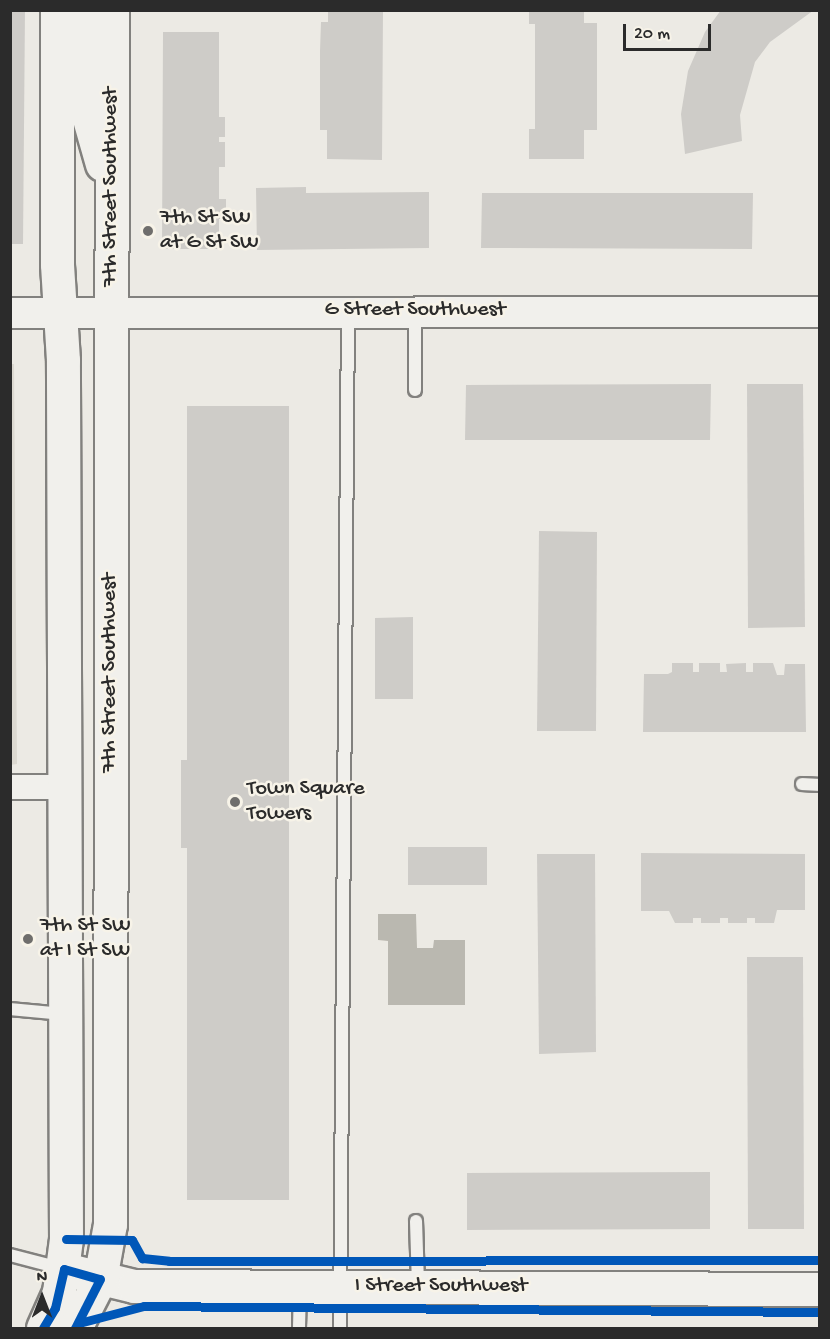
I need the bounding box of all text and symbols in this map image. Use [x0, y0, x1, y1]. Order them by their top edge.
scale bar [626, 12, 714, 50]
text: 20 m [634, 24, 670, 45]
street label: 7th Street Southwest [99, 87, 125, 287]
place label: 7th St SW at G St SW [160, 205, 259, 256]
marker: 7th St SW at G St SW [141, 224, 155, 238]
street label: G Street Southwest [324, 298, 506, 324]
street label: 7th Street Southwest [98, 573, 124, 773]
place label: Town Square Towers [247, 776, 365, 828]
marker: Town Square Towers [228, 795, 242, 809]
place label: 7th St SW at I St SW [40, 913, 131, 964]
marker: 7th St SW at I St SW [21, 932, 35, 946]
north arrow [12, 1267, 72, 1327]
text: N [37, 1269, 47, 1288]
street label: I Street Southwest [355, 1274, 527, 1300]

